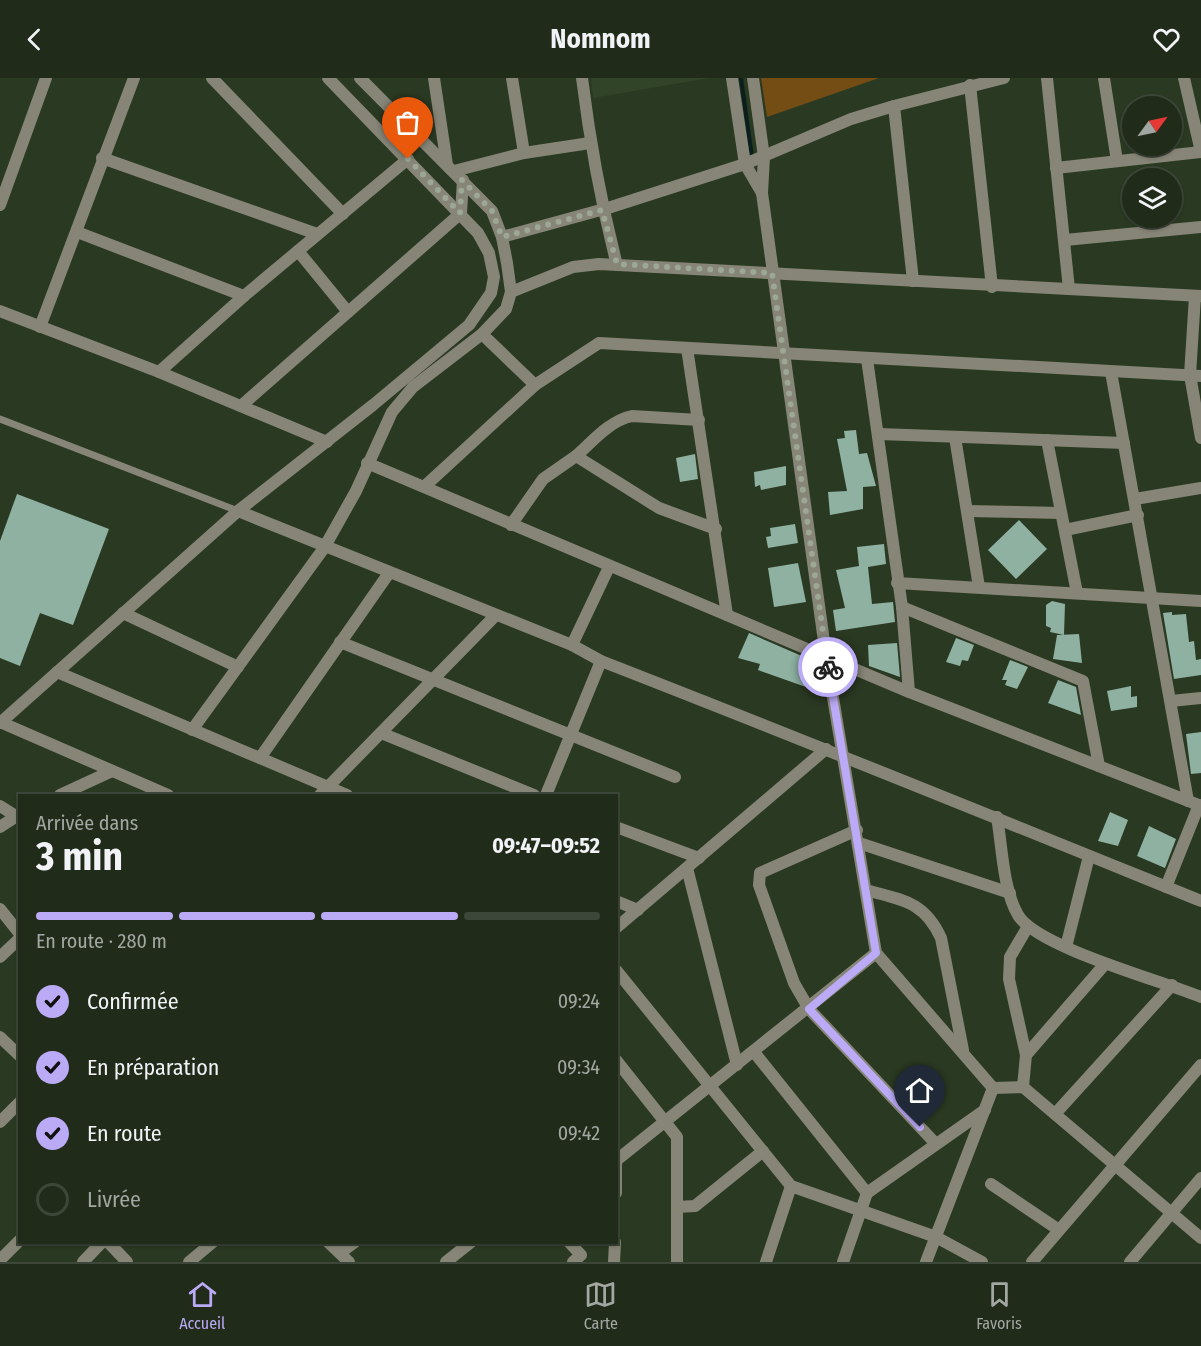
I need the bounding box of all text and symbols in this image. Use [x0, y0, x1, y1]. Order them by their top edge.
icon: back [18, 23, 51, 56]
text: Nomnom [550, 23, 651, 55]
icon: heart [1150, 23, 1183, 56]
north arrow [1122, 96, 1182, 156]
map controls [1122, 96, 1182, 228]
pin [382, 97, 433, 159]
icon: bag [391, 106, 424, 139]
button: layers [1122, 168, 1182, 228]
courier [798, 637, 858, 697]
icon: bike [812, 651, 845, 684]
text: Arrivée dans [36, 811, 138, 835]
text: 09:47–09:52 [492, 832, 600, 859]
text: 3 min [36, 834, 123, 880]
text: En route · 280 m [36, 929, 167, 953]
icon: check [36, 985, 69, 1018]
text: Confirmée [87, 988, 179, 1015]
text: 09:24 [558, 989, 600, 1013]
icon: check [36, 1051, 69, 1084]
text: En préparation [87, 1054, 219, 1081]
text: 09:34 [557, 1055, 600, 1079]
pin [894, 1065, 945, 1127]
icon: home [903, 1074, 936, 1107]
icon: check [36, 1117, 69, 1150]
text: En route [87, 1120, 162, 1147]
text: 09:42 [558, 1121, 600, 1145]
text: Livrée [87, 1186, 141, 1213]
tab: Accueil [179, 1278, 225, 1333]
tab: Carte [584, 1278, 618, 1333]
tab: Favoris [976, 1278, 1022, 1333]

